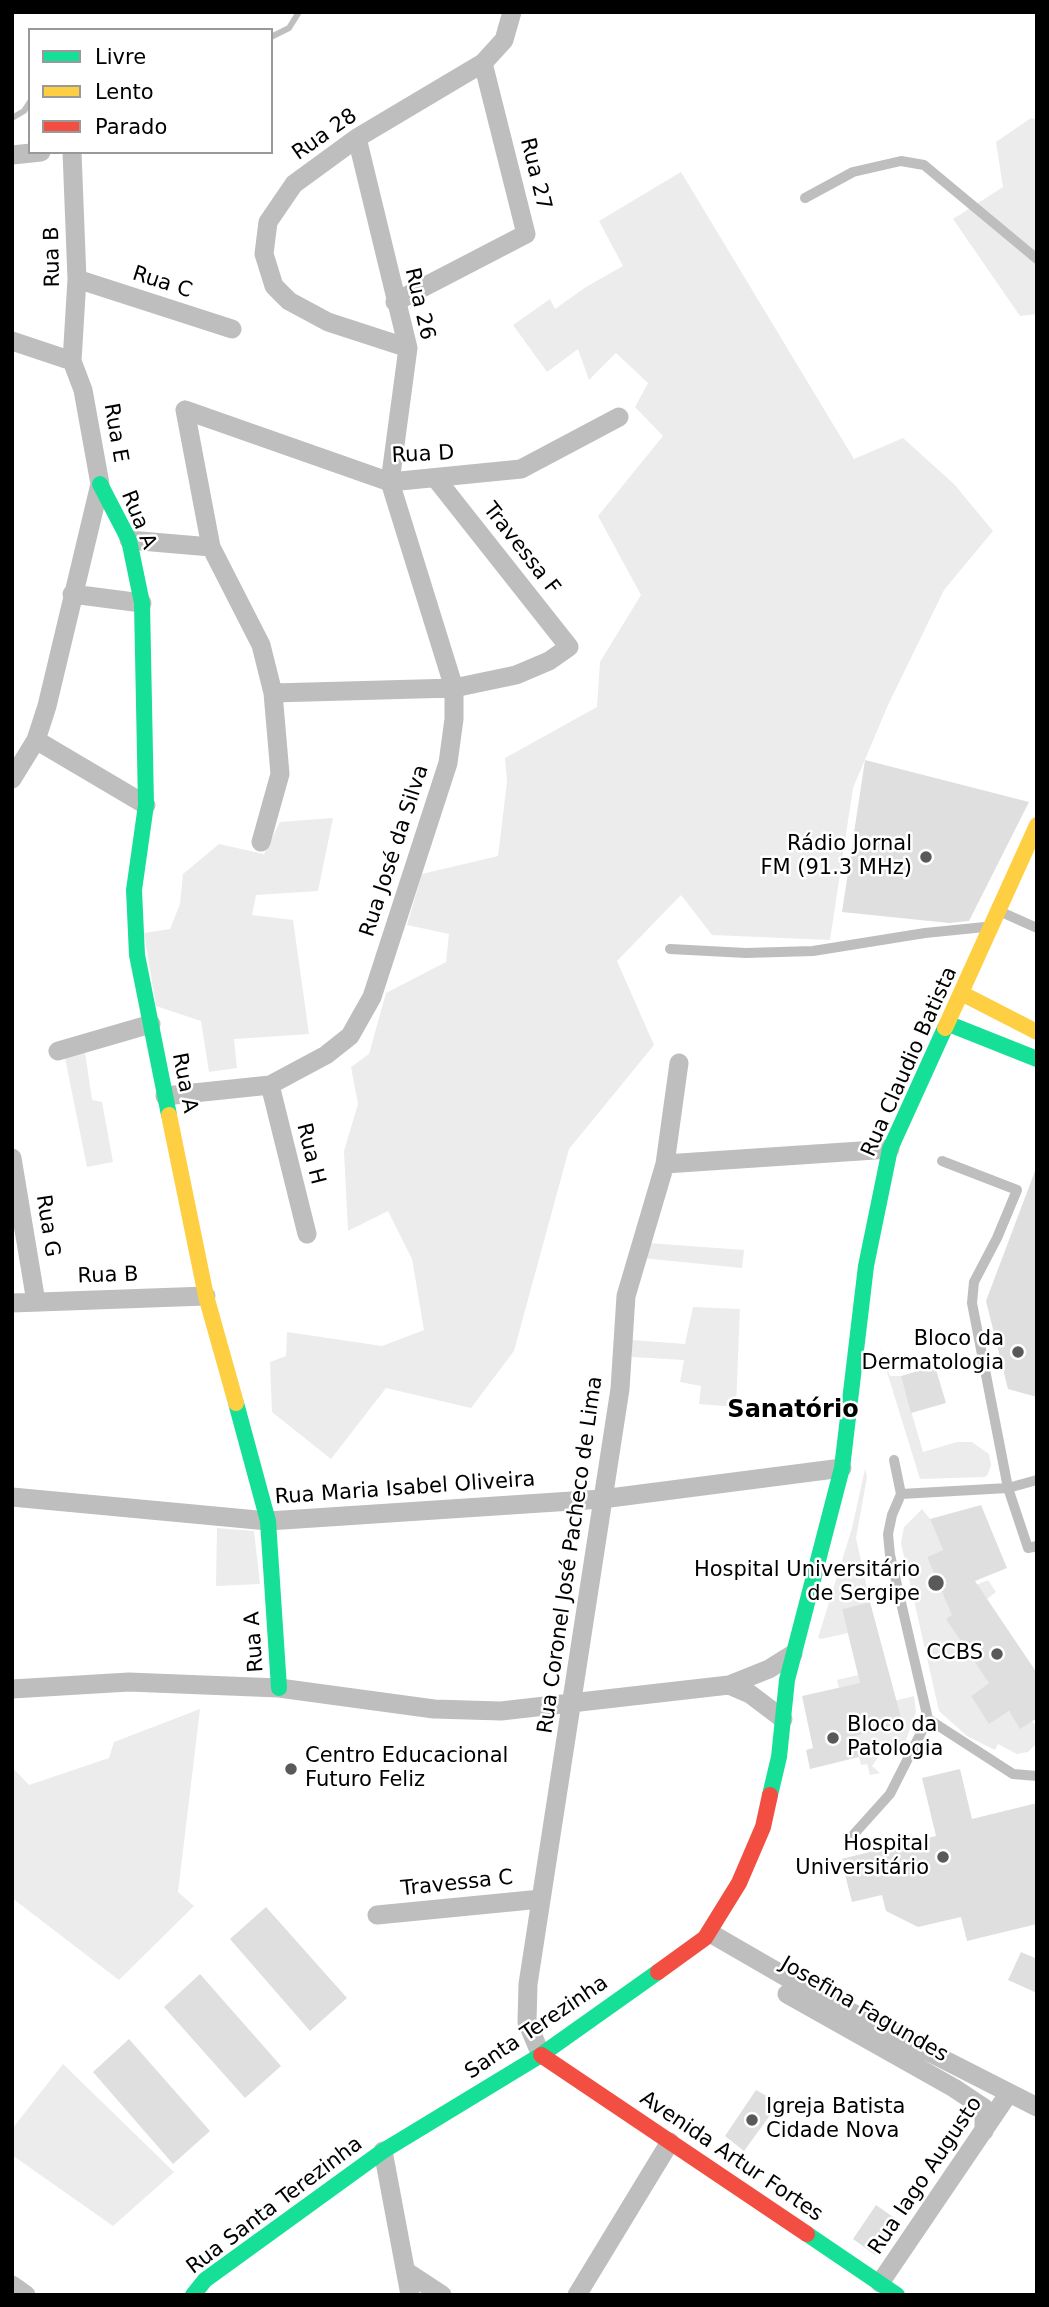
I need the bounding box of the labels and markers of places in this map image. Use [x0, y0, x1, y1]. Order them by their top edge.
place label: Rádio Jornal FM (91.3 MHz) [760, 832, 912, 882]
marker: Rádio Jornal FM (91.3 MHz) [918, 849, 934, 865]
place label: Bloco da Dermatologia [862, 1327, 1004, 1377]
marker: Bloco da Dermatologia [1010, 1344, 1026, 1360]
place label: Hospital Universitário de Sergipe [694, 1558, 920, 1608]
marker: Hospital Universitário de Sergipe [926, 1573, 946, 1593]
place label: CCBS [926, 1641, 983, 1667]
marker: CCBS [989, 1646, 1005, 1662]
place label: Bloco da Patologia [847, 1713, 943, 1763]
marker: Bloco da Patologia [825, 1730, 841, 1746]
place label: Centro Educacional Futuro Feliz [305, 1744, 508, 1794]
marker: Centro Educacional Futuro Feliz [283, 1761, 299, 1777]
place label: Hospital Universitário [795, 1832, 929, 1882]
marker: Hospital Universitário [935, 1849, 951, 1865]
place label: Igreja Batista Cidade Nova [766, 2095, 905, 2145]
marker: Igreja Batista Cidade Nova [744, 2112, 760, 2128]

